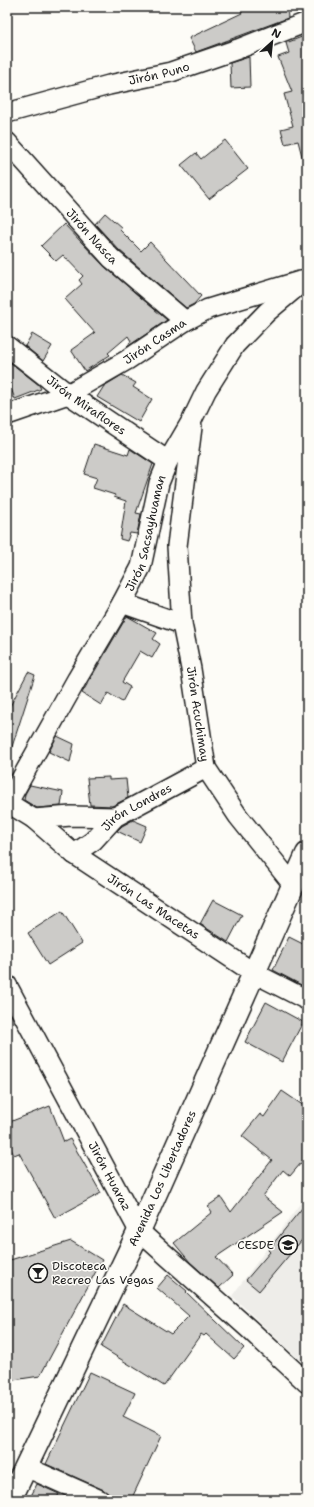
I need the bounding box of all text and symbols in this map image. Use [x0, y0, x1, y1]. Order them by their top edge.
north arrow [252, 22, 292, 62]
text: N [269, 25, 284, 42]
street label: Jirón Puno [127, 58, 192, 89]
street label: Jirón Nasca [63, 205, 121, 268]
street label: Jirón Casma [120, 314, 190, 368]
street label: Jirón Miraflores [43, 372, 129, 439]
street label: Jirón Sacsayhuaman [122, 473, 169, 594]
street label: Jirón Acuchimay [183, 665, 213, 763]
street label: Jirón Londres [98, 780, 175, 835]
street label: Jirón Las Macetas [104, 870, 203, 943]
street label: Avenida Los Libertadores [125, 1108, 200, 1249]
street label: Jirón Huaraz [84, 1139, 135, 1214]
school or university icon: CESDE [277, 1234, 299, 1256]
place label: CESDE [237, 1237, 274, 1253]
place label: Discoteca Recreo Las Vegas [52, 1258, 154, 1288]
bar icon: Discoteca Recreo Las Vegas [27, 1262, 49, 1284]

